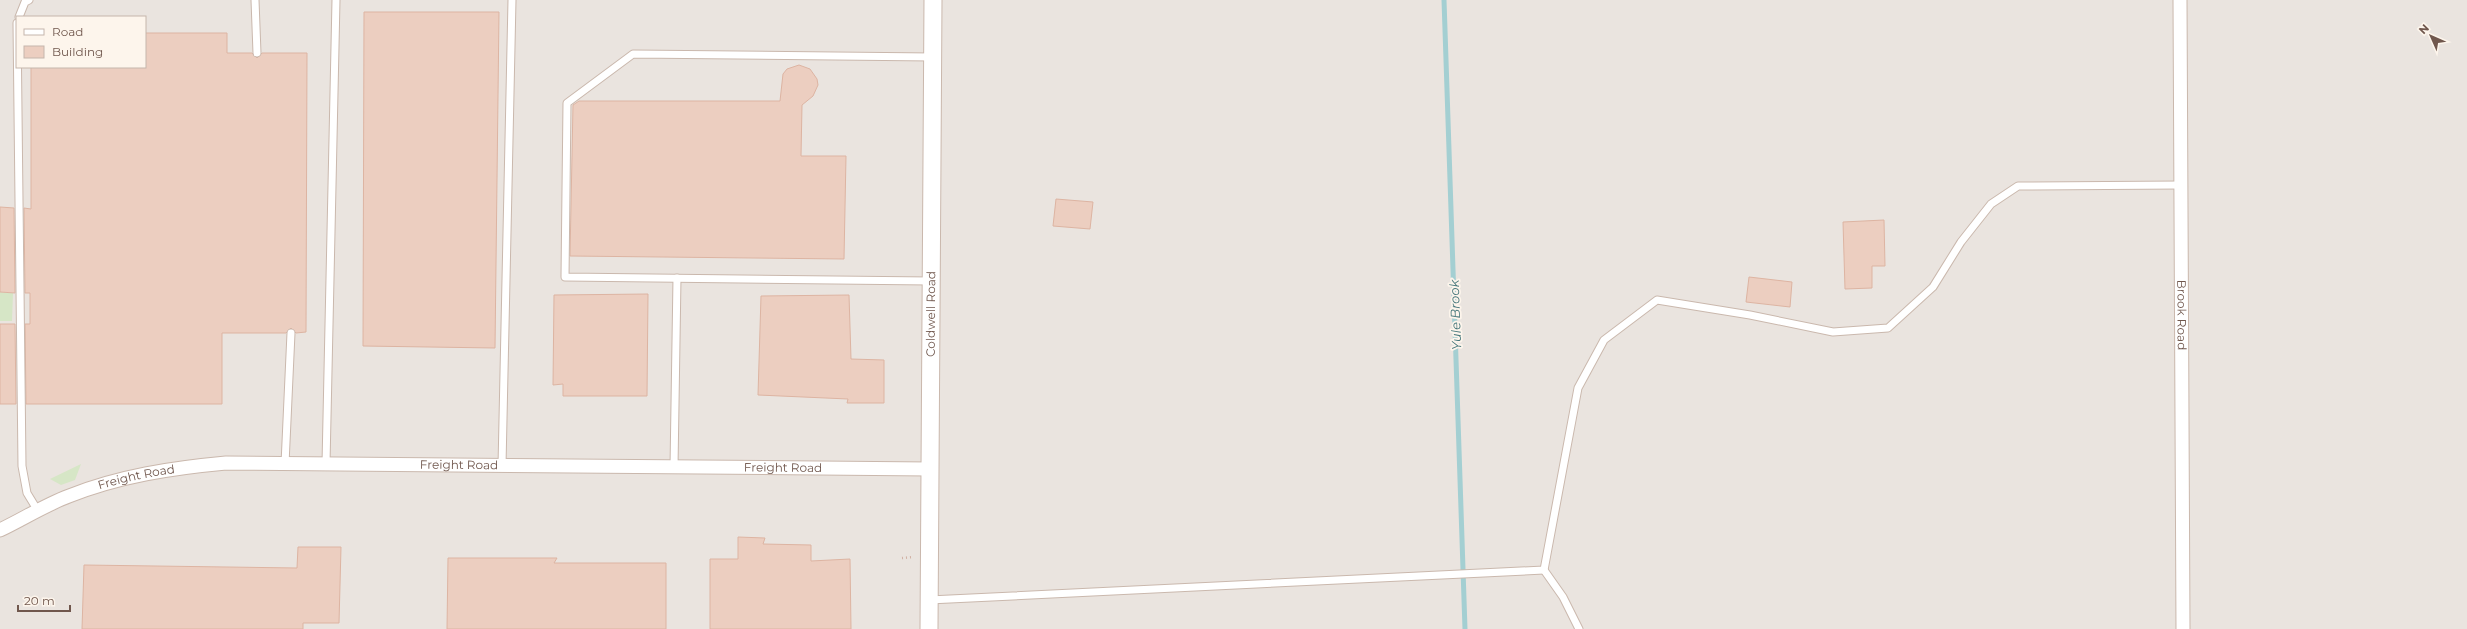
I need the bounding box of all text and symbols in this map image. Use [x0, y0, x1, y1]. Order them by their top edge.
legend [16, 16, 146, 68]
north arrow [2411, 16, 2451, 56]
text: N [2416, 21, 2432, 37]
text: Road [52, 24, 83, 39]
text: Building [52, 44, 103, 59]
street label: Coldwell Road [923, 271, 938, 357]
water label: Yule Brook [1446, 278, 1464, 350]
street label: Brook Road [2174, 280, 2190, 350]
street label: Freight Road [420, 457, 498, 472]
street label: Freight Road [744, 459, 822, 475]
street label: Freight Road [96, 461, 176, 492]
scale bar [18, 587, 70, 613]
text: 20 m [24, 593, 55, 608]

